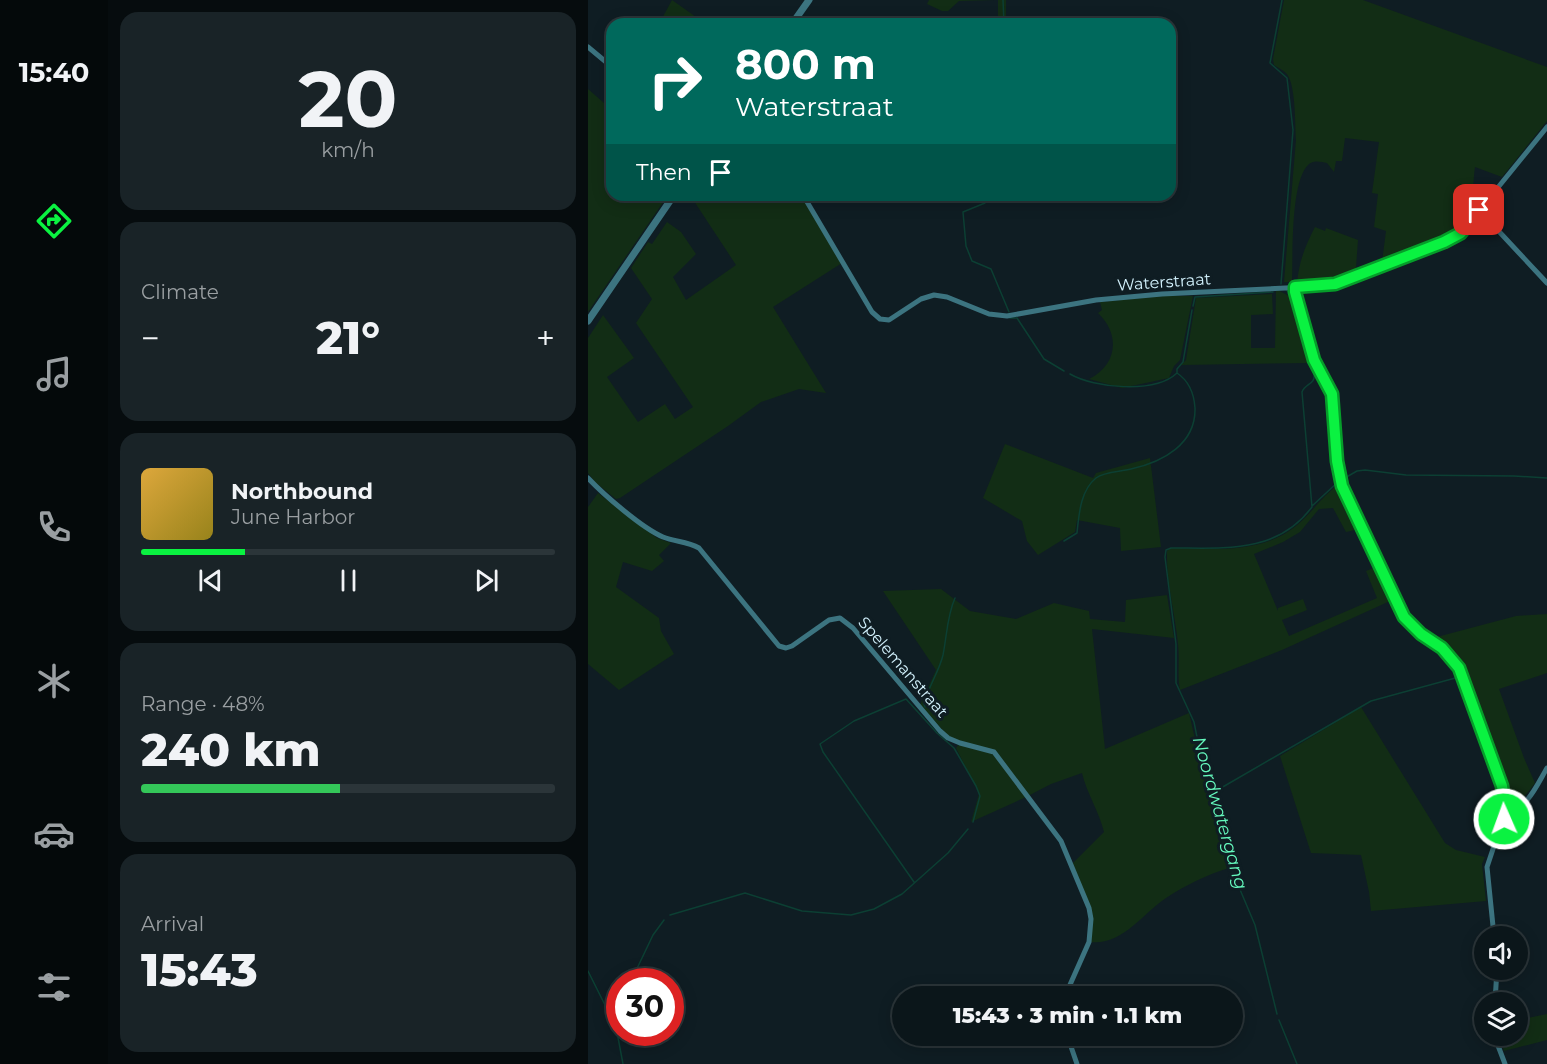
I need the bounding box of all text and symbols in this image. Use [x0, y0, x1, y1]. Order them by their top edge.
text: 800 m [735, 38, 876, 90]
icon: right [636, 42, 714, 120]
text: 20 [299, 51, 397, 147]
text: 15:40 [19, 56, 89, 89]
text: Waterstraat [735, 90, 894, 123]
text: km/h [321, 138, 375, 162]
icon: arrive [704, 156, 737, 189]
text: Then [636, 159, 692, 186]
pin [1453, 184, 1504, 235]
icon: arrive [1462, 193, 1495, 226]
icon: directions [33, 200, 75, 242]
street label: Waterstraat [1116, 269, 1212, 295]
text: Climate [141, 280, 219, 304]
text: 21° [316, 310, 380, 365]
text: − [141, 318, 160, 358]
text: + [536, 318, 555, 358]
icon: music [33, 353, 75, 395]
text: Northbound [231, 478, 373, 505]
text: June Harbor [231, 505, 355, 529]
icon: phone [33, 506, 75, 548]
icon: previous [194, 564, 227, 597]
icon: pause [332, 564, 365, 597]
icon: next [470, 564, 503, 597]
street label: Spelemanstraat [854, 613, 952, 722]
icon: climate [33, 660, 75, 702]
text: Range · 48% [141, 692, 265, 716]
text: 240 km [141, 722, 321, 777]
water label: Noordwatergang [1188, 734, 1252, 892]
position arrow [1472, 787, 1536, 851]
icon: car [33, 813, 75, 855]
text: Arrival [141, 912, 204, 936]
map controls [1474, 926, 1528, 1046]
button: sound [1474, 926, 1528, 980]
text: 15:43 [141, 942, 258, 997]
icon: filters [33, 966, 75, 1008]
speed limit sign: 30 [606, 968, 684, 1046]
button: layers [1474, 992, 1528, 1046]
text: 15:43 · 3 min · 1.1 km [953, 1002, 1182, 1029]

